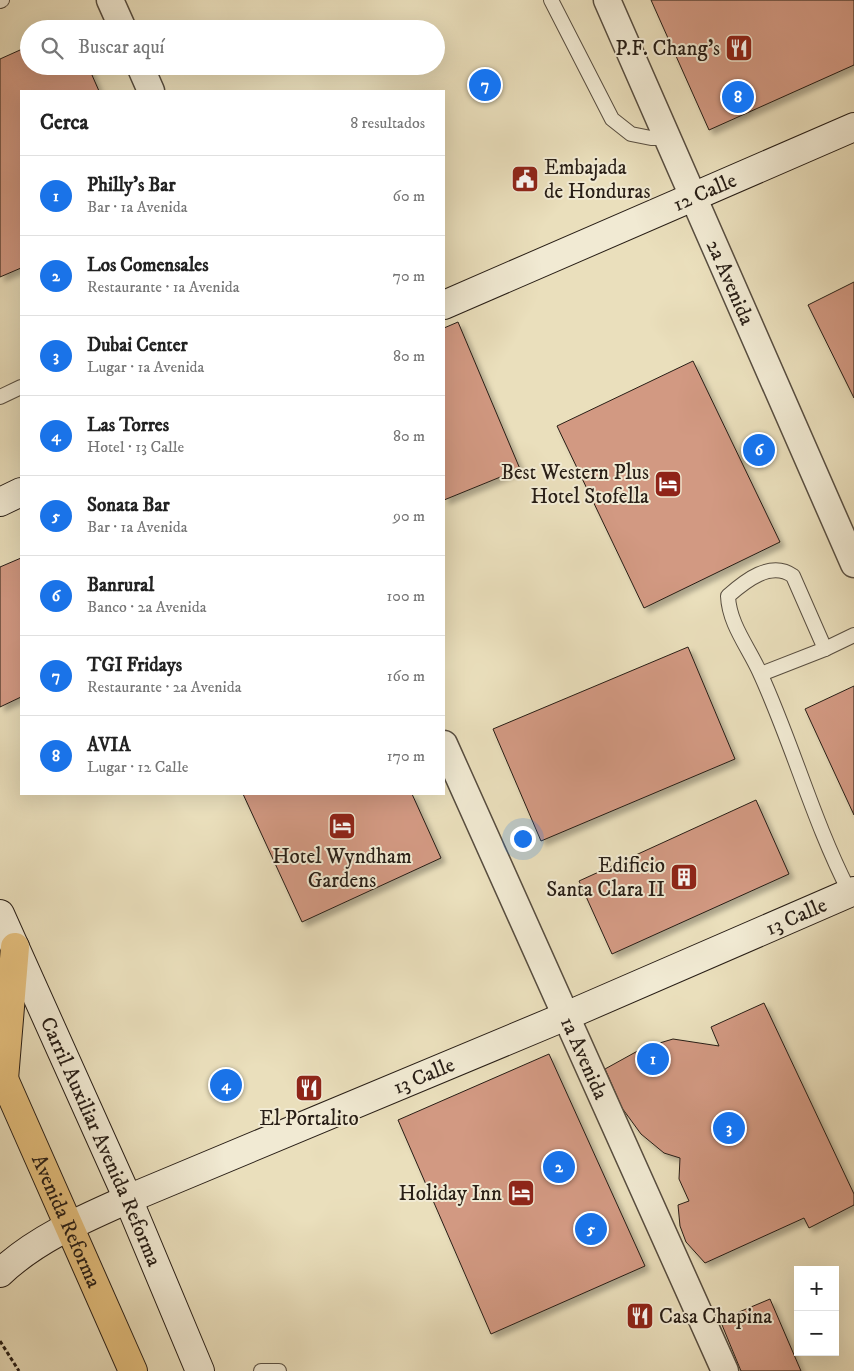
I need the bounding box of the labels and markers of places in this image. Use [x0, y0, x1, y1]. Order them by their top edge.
restaurant icon: P.F. Chang's [724, 33, 754, 63]
place label: P.F. Chang's [615, 36, 720, 62]
pin: 7 [469, 66, 501, 104]
pin: 8 [722, 78, 754, 116]
place label: Embajada de Honduras [544, 155, 650, 205]
public building icon: Embajada de Honduras [510, 164, 540, 194]
pin: 6 [743, 431, 775, 469]
place label: Best Western Plus Hotel Stofella [501, 460, 649, 510]
hotel icon: Best Western Plus Hotel Stofella [653, 469, 683, 499]
hotel icon: Hotel Wyndham Gardens [327, 811, 357, 841]
place label: Hotel Wyndham Gardens [272, 844, 412, 894]
place label: Edificio Santa Clara II [546, 853, 665, 903]
building icon: Edificio Santa Clara II [669, 862, 699, 892]
pin: 1 [637, 1040, 669, 1078]
pin: 4 [210, 1066, 242, 1104]
restaurant icon: El Portalito [294, 1073, 324, 1103]
place label: El Portalito [259, 1106, 359, 1132]
pin: 3 [713, 1109, 745, 1147]
pin: 2 [543, 1148, 575, 1186]
hotel icon: Holiday Inn [506, 1178, 536, 1208]
place label: Holiday Inn [398, 1181, 502, 1207]
pin: 5 [575, 1210, 607, 1248]
restaurant icon: Casa Chapina [625, 1301, 655, 1331]
place label: Casa Chapina [659, 1304, 772, 1330]

